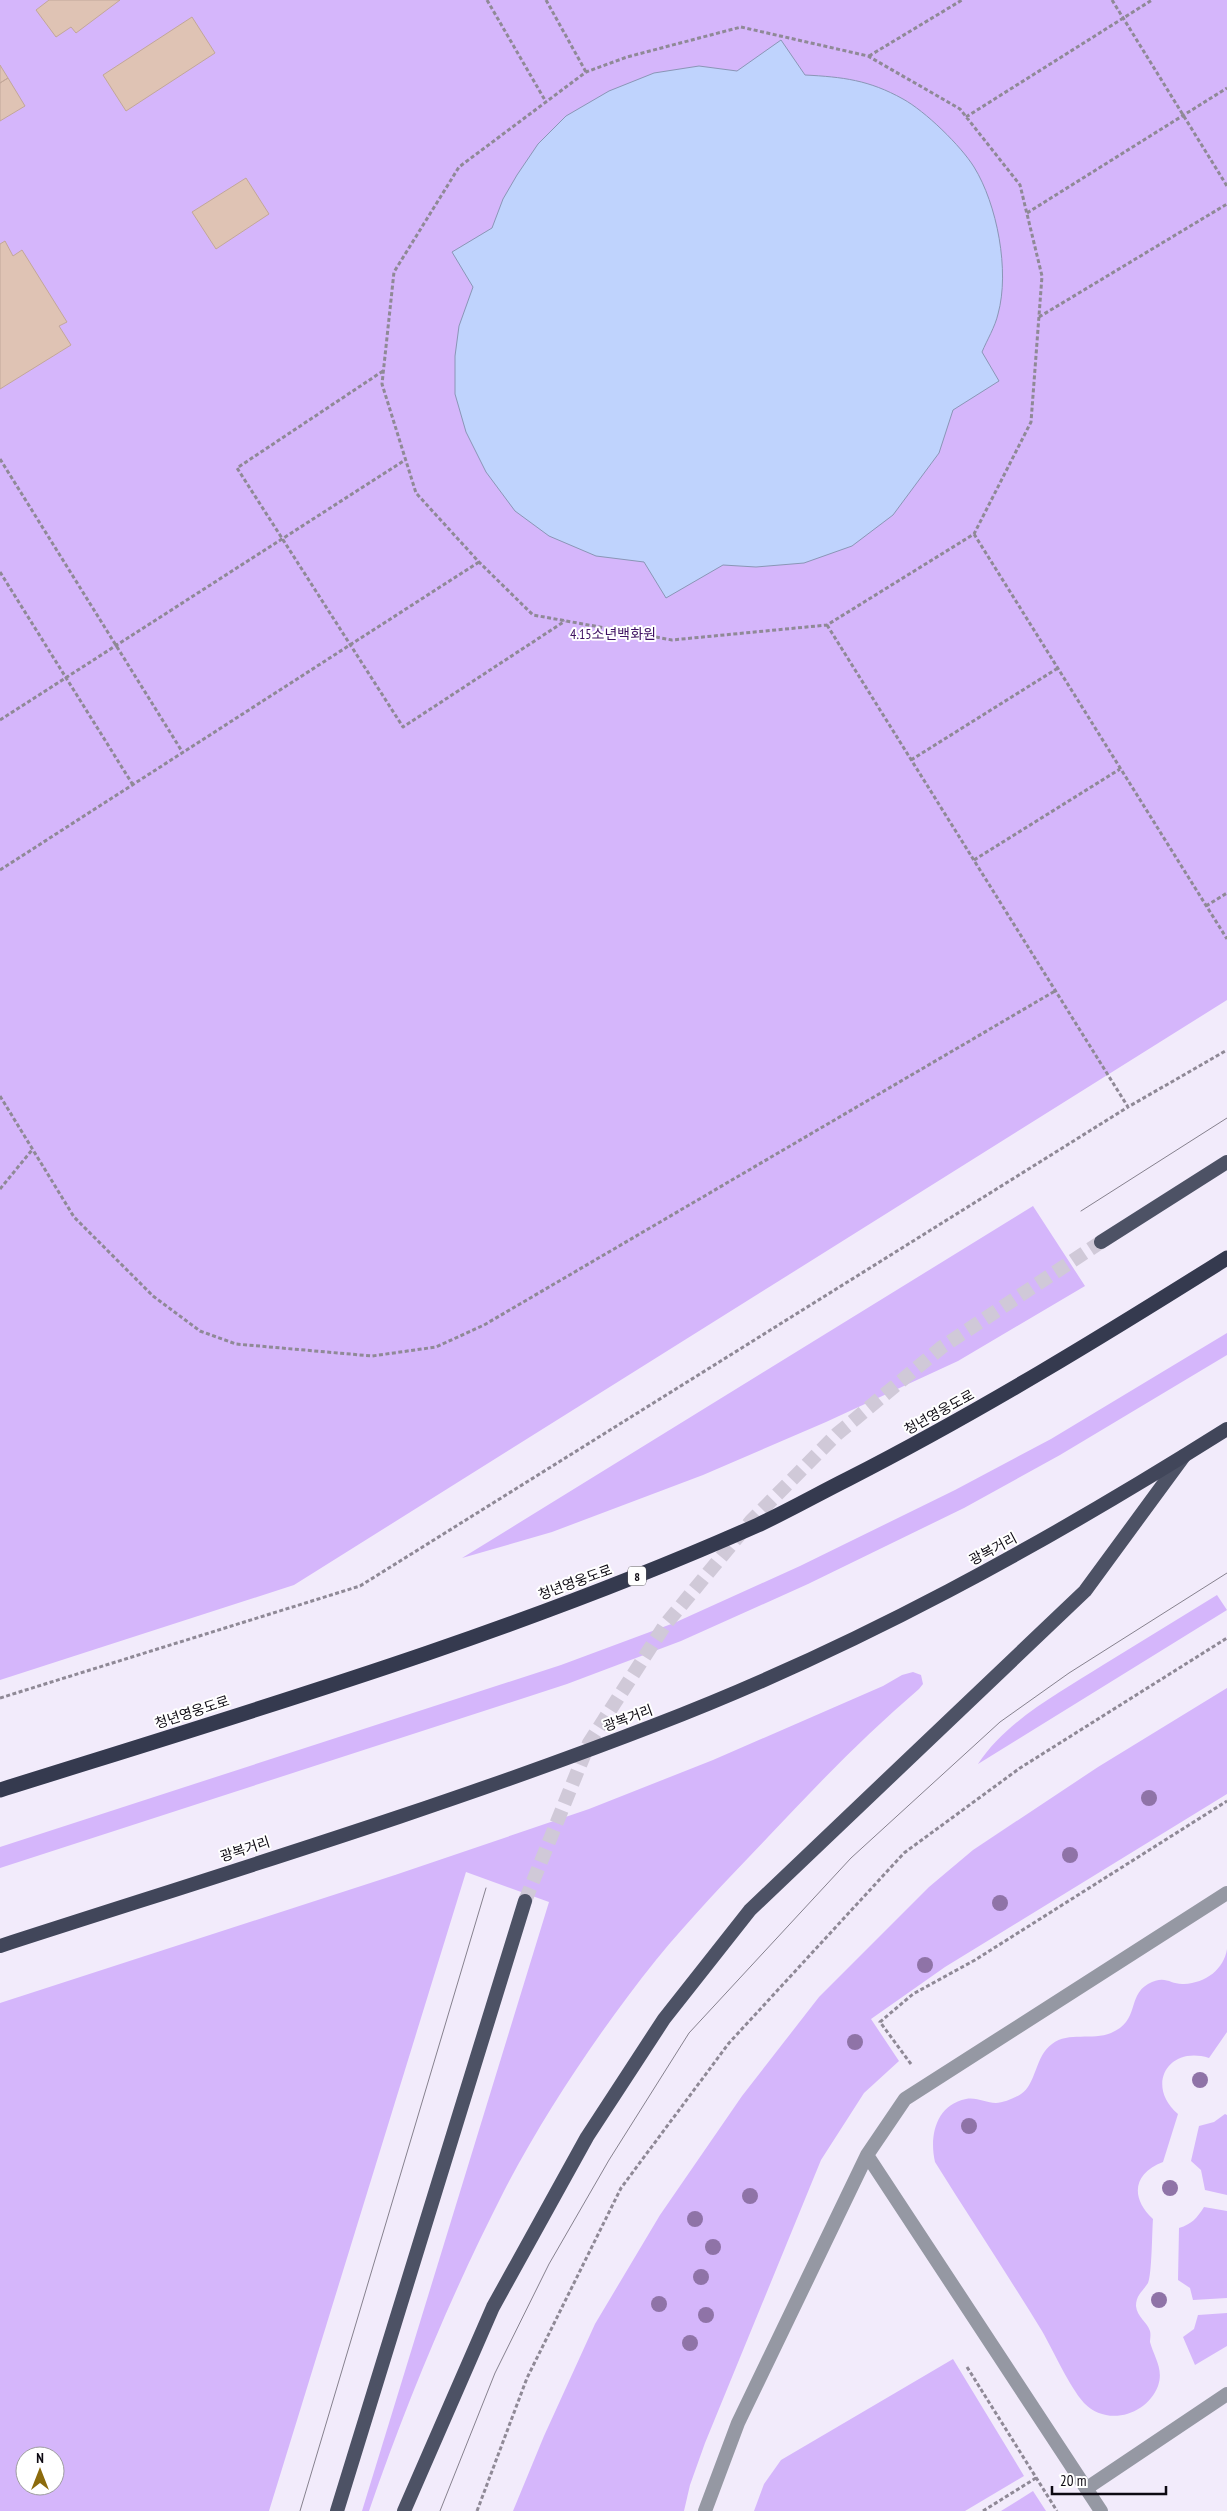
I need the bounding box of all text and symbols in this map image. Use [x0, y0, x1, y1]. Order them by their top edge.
park label: 4.15소년백화원 [570, 625, 656, 643]
street label: 청년영웅도로 [901, 1385, 977, 1439]
street label: 광복거리 [966, 1529, 1020, 1569]
street label: 청년영웅도로 [536, 1560, 614, 1604]
road number: 8 [628, 1566, 646, 1585]
street label: 청년영웅도로 [152, 1691, 232, 1733]
street label: 광복거리 [601, 1701, 655, 1735]
street label: 광복거리 [218, 1832, 272, 1866]
north arrow [15, 2446, 65, 2496]
text: N [36, 2449, 44, 2467]
scale bar [1052, 2464, 1166, 2496]
text: 20 m [1060, 2471, 1086, 2490]

